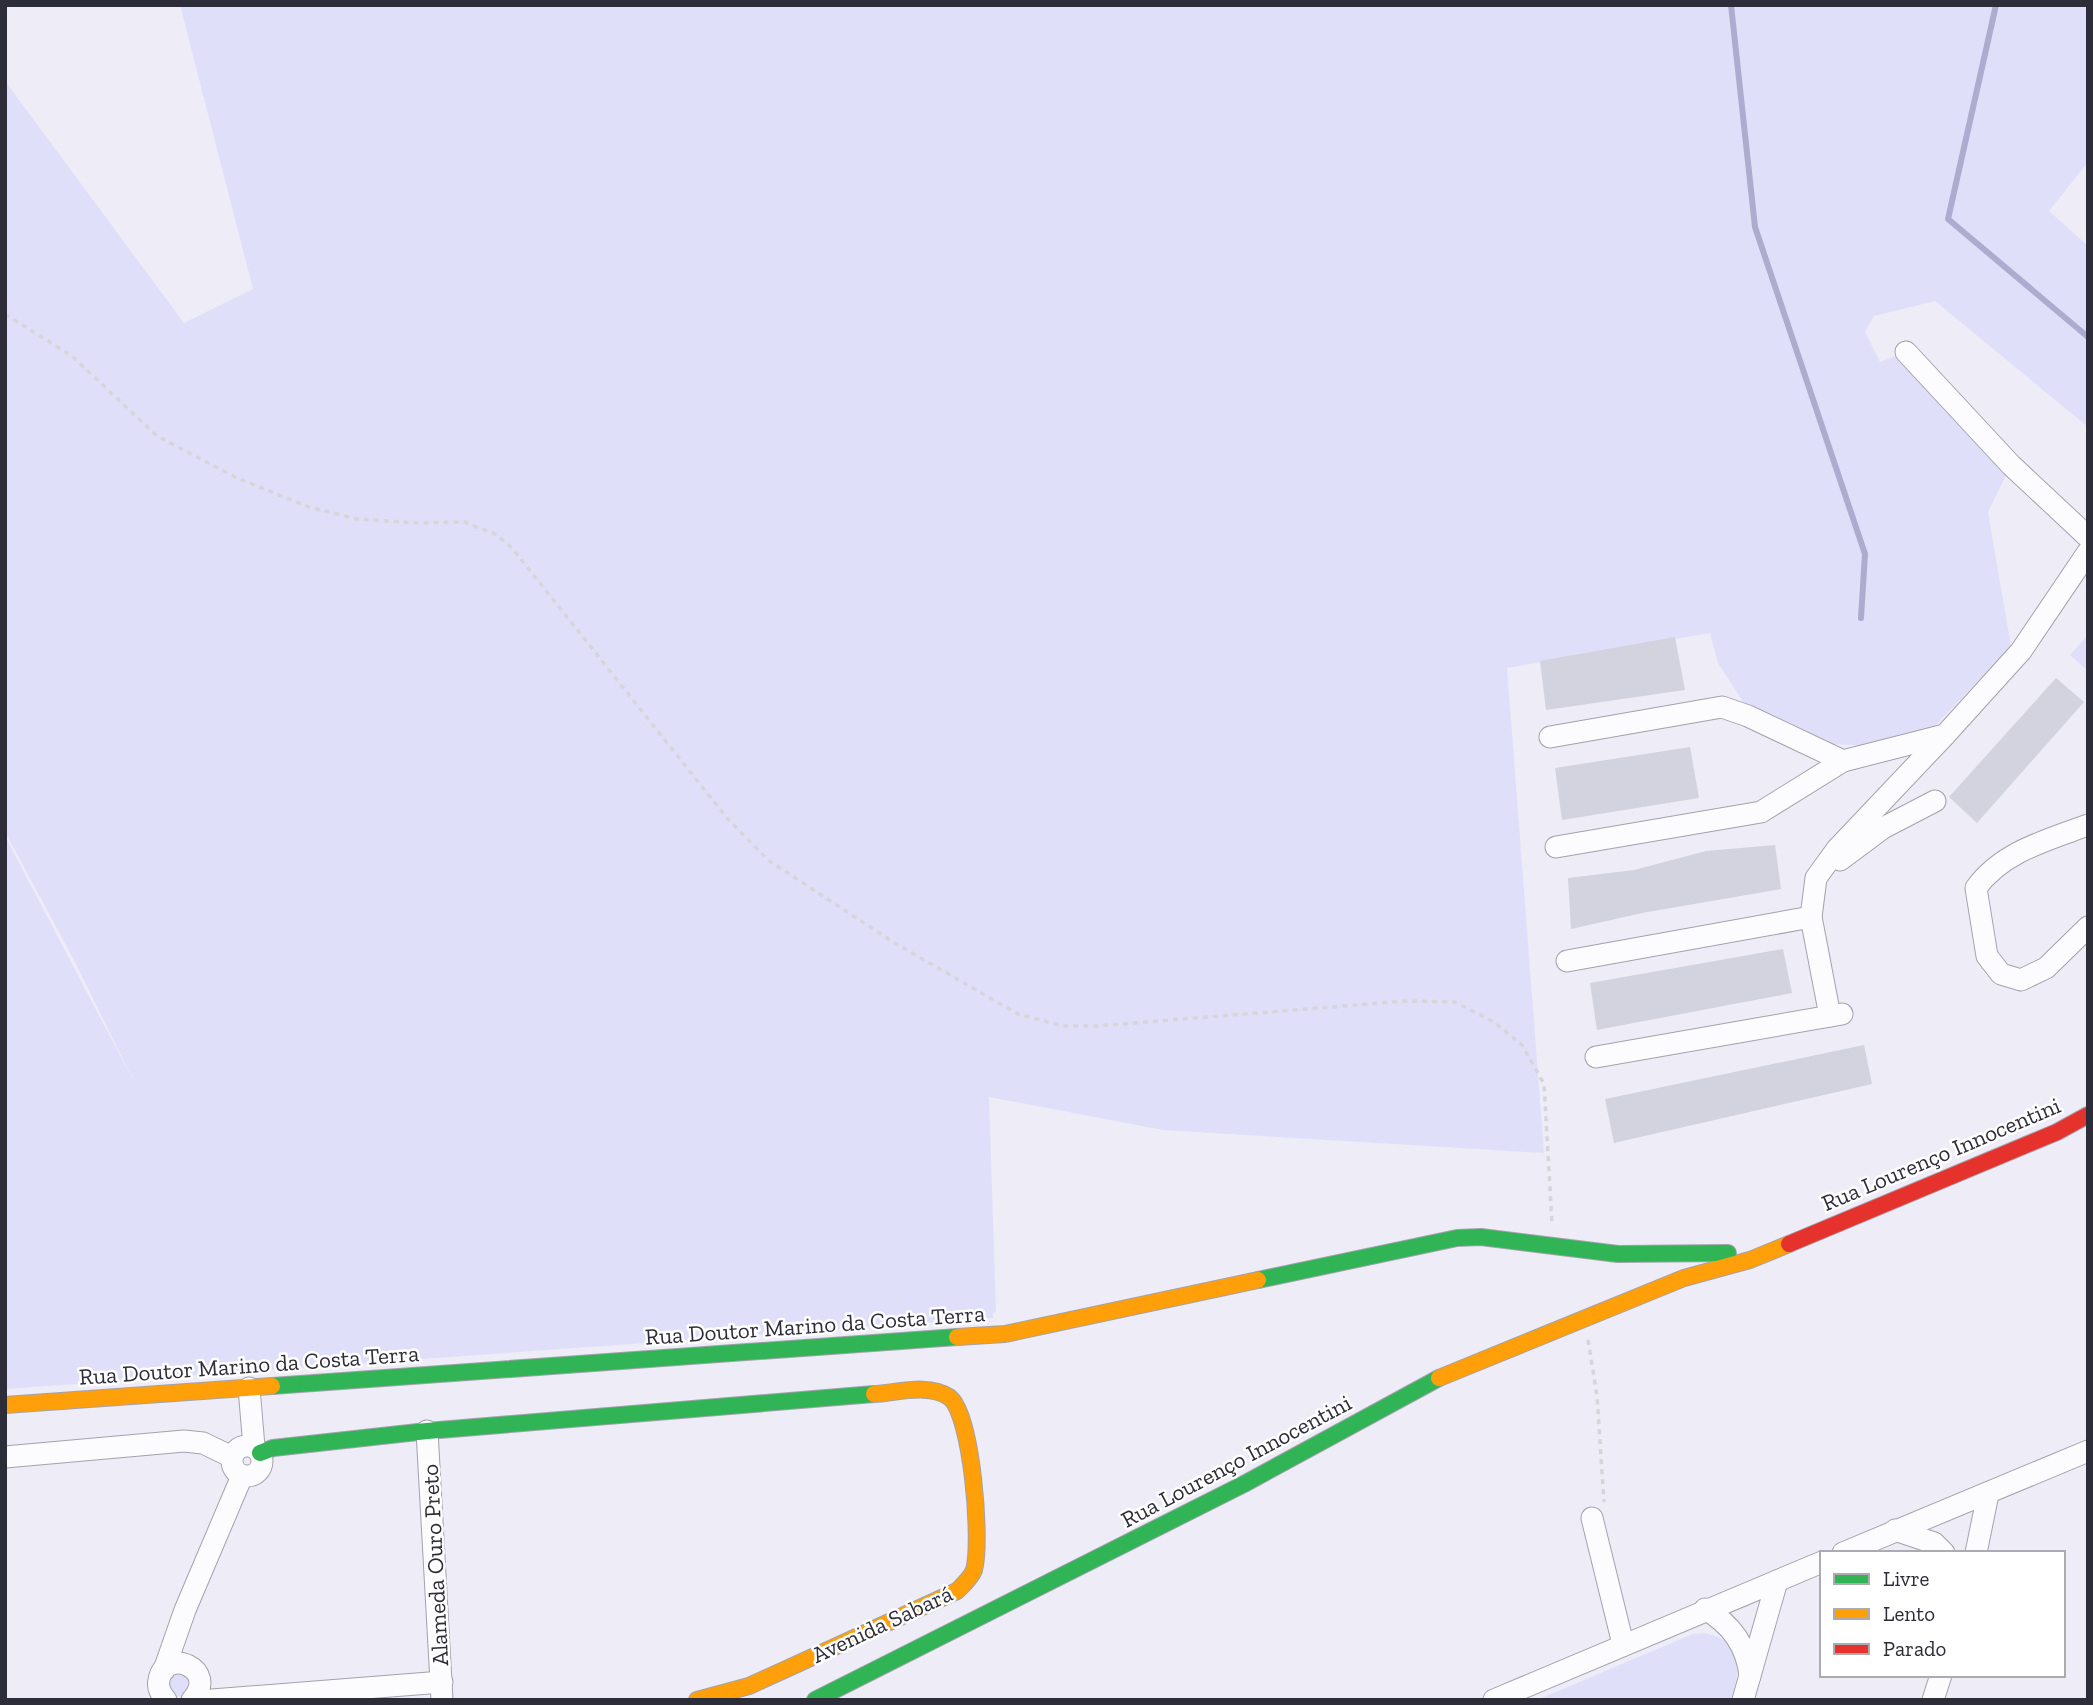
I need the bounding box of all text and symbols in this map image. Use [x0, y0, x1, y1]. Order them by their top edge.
street label: Rua Lourenço Innocentini [1817, 1091, 2065, 1217]
street label: Rua Doutor Marino da Costa Terra [644, 1299, 986, 1351]
street label: Rua Doutor Marino da Costa Terra [78, 1339, 420, 1391]
street label: Rua Lourenço Innocentini [1116, 1388, 1356, 1534]
street label: Alameda Ouro Preto [416, 1463, 454, 1667]
legend [1820, 1551, 2065, 1677]
text: Livre [1883, 1566, 1930, 1591]
street label: Avenida Sabará [807, 1579, 957, 1669]
text: Lento [1883, 1601, 1935, 1626]
text: Parado [1883, 1636, 1946, 1661]

